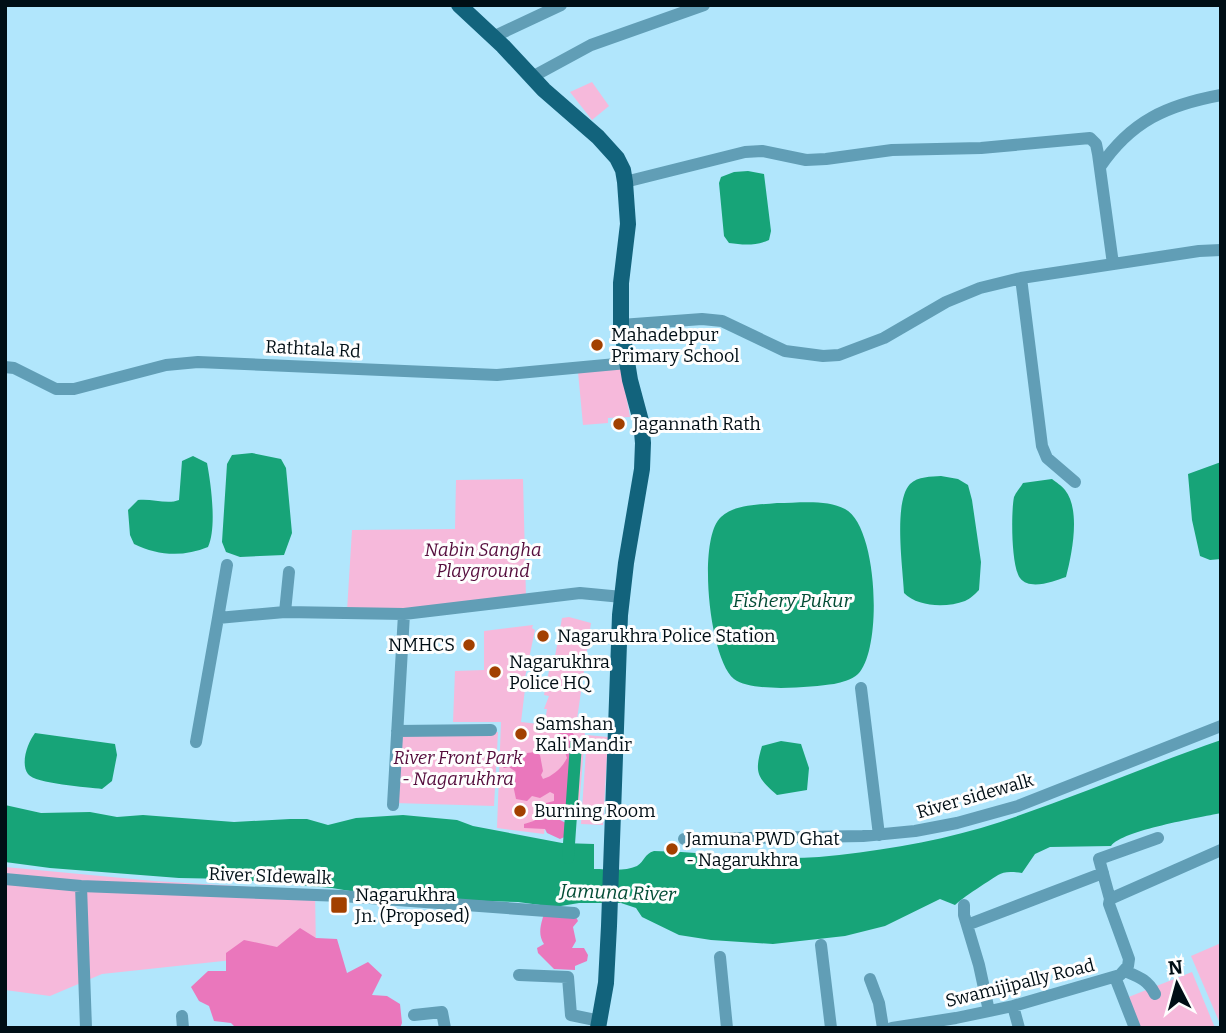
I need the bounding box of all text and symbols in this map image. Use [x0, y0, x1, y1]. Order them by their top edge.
place label: Mahadebpur Primary School [611, 324, 740, 367]
street label: Rathtala Rd [265, 336, 362, 363]
marker: Mahadebpur Primary School [589, 337, 605, 353]
place label: Jagannath Rath [632, 413, 761, 435]
marker: Jagannath Rath [611, 416, 627, 432]
park label: Nabin Sangha Playground [425, 539, 541, 582]
water label: Fishery Pukur [733, 589, 852, 612]
place label: Nagarukhra Police Station [557, 625, 776, 647]
marker: Nagarukhra Police Station [535, 628, 551, 644]
place label: NMHCS [388, 634, 455, 656]
marker: NMHCS [461, 637, 477, 653]
place label: Nagarukhra Police HQ [509, 651, 610, 694]
marker: Nagarukhra Police HQ [487, 664, 503, 680]
place label: Samshan Kali Mandir [535, 713, 632, 756]
marker: Samshan Kali Mandir [513, 726, 529, 742]
park label: River Front Park - Nagarukhra [393, 747, 523, 790]
street label: River sidewalk [914, 769, 1037, 823]
place label: Burning Room [534, 800, 655, 822]
marker: Burning Room [512, 803, 528, 819]
place label: Jamuna PWD Ghat - Nagarukhra [685, 828, 840, 871]
marker: Jamuna PWD Ghat - Nagarukhra [664, 841, 680, 857]
street label: River SIdewalk [208, 863, 333, 889]
water label: Jamuna River [558, 879, 677, 906]
place label: Nagarukhra Jn. (Proposed) [354, 884, 470, 927]
marker: Nagarukhra Jn. (Proposed) [329, 895, 349, 915]
north arrow [1142, 949, 1212, 1019]
street label: Swamijipally Road [943, 954, 1097, 1012]
text: N [1167, 955, 1184, 980]

